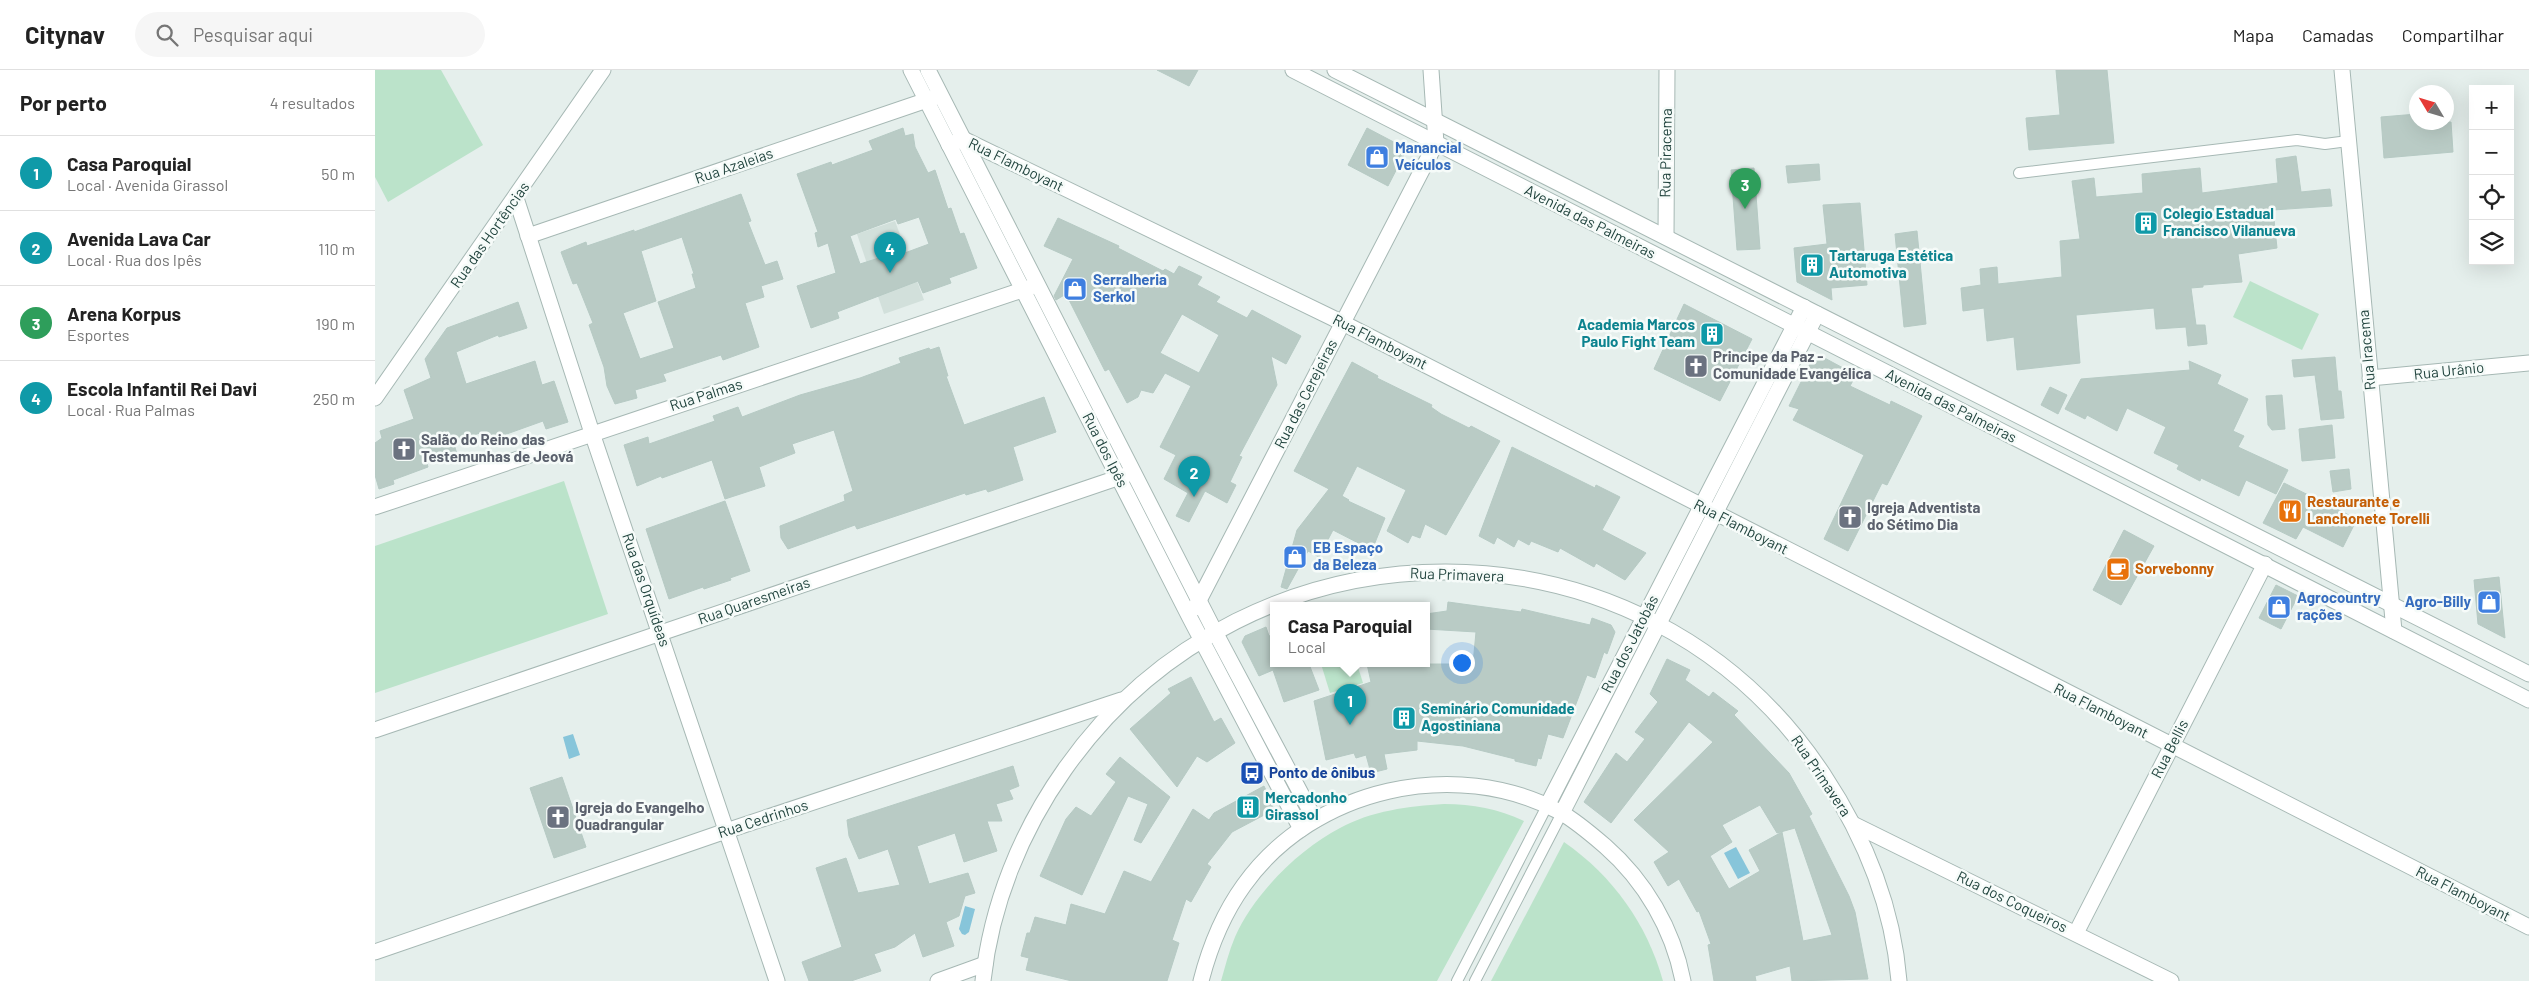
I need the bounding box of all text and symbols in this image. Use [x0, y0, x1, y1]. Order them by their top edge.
search box [135, 12, 485, 57]
text: Citynav [25, 20, 105, 49]
icon: search [153, 21, 181, 49]
text: Pesquisar aqui [193, 23, 313, 46]
text: Mapa [2233, 24, 2274, 46]
text: Camadas [2302, 24, 2374, 46]
text: Compartilhar [2402, 24, 2504, 46]
north arrow [2409, 85, 2454, 130]
map controls [2469, 85, 2514, 265]
button: + [2469, 85, 2514, 130]
text: Por perto [20, 90, 107, 115]
text: 4 resultados [270, 93, 355, 112]
street label: Rua Piracema [1655, 108, 1675, 198]
button: − [2469, 130, 2514, 175]
street label: Rua Flamboyant [966, 133, 1067, 195]
place label: Manancial Veículos [1395, 138, 1461, 173]
street label: Rua Azaleias [692, 143, 775, 187]
shop icon: Manancial Veículos [1364, 144, 1390, 170]
text: Casa Paroquial [67, 152, 191, 175]
text: 1 [33, 164, 39, 183]
text: 50 m [321, 164, 355, 183]
pin: 3 [1729, 168, 1761, 209]
text: Local · Avenida Girassol [67, 175, 228, 194]
button: locate [2469, 175, 2514, 220]
street label: Rua das Hortências [446, 178, 532, 291]
street label: Avenida das Palmeiras [1522, 180, 1659, 262]
place label: Colegio Estadual Francisco Vilanueva [2163, 204, 2296, 239]
building icon: Colegio Estadual Francisco Vilanueva [2133, 210, 2159, 236]
button: layers [2469, 220, 2514, 265]
text: Avenida Lava Car [67, 227, 211, 250]
pin: 4 [874, 232, 906, 273]
text: 2 [32, 239, 40, 258]
text: 110 m [318, 239, 355, 258]
place label: Tartaruga Estética Automotiva [1829, 246, 1953, 281]
text: Local · Rua dos Ipês [67, 250, 202, 269]
building icon: Tartaruga Estética Automotiva [1799, 252, 1825, 278]
place label: Serralheria Serkol [1093, 270, 1167, 305]
shop icon: Serralheria Serkol [1062, 276, 1088, 302]
text: Arena Korpus [67, 302, 181, 325]
street label: Rua Iracema [2354, 309, 2378, 391]
street label: Rua Flamboyant [1330, 310, 1431, 373]
text: 3 [32, 314, 40, 333]
text: 190 m [316, 314, 355, 333]
place label: Academia Marcos Paulo Fight Team [1577, 315, 1695, 350]
building icon: Academia Marcos Paulo Fight Team [1699, 321, 1725, 347]
text: Esportes [67, 325, 130, 344]
street label: Rua das Cerejeiras [1270, 336, 1340, 451]
place label: Principe da Paz - Comunidade Evangélica [1713, 347, 1872, 382]
church icon: Principe da Paz - Comunidade Evangélica [1683, 353, 1709, 379]
street label: Rua Urânio [2413, 357, 2485, 383]
street label: Avenida das Palmeiras [1883, 364, 2020, 446]
street label: Rua Palmas [667, 374, 744, 414]
text: Escola Infantil Rei Davi [67, 377, 257, 400]
text: 4 [31, 389, 41, 408]
text: 250 m [313, 389, 355, 408]
text: Local · Rua Palmas [67, 400, 195, 419]
street label: Rua dos Ipês [1079, 409, 1132, 490]
place label: Salão do Reino das Testemunhas de Jeová [421, 430, 573, 465]
church icon: Salão do Reino das Testemunhas de Jeová [391, 436, 417, 462]
pin: 2 [1178, 456, 1210, 497]
place label: Restaurante e Lanchonete Torelli [2307, 492, 2430, 527]
street label: Rua Flamboyant [1691, 495, 1792, 558]
place label: Igreja Adventista do Sétimo Dia [1867, 498, 1980, 533]
restaurant icon: Restaurante e Lanchonete Torelli [2277, 498, 2303, 524]
church icon: Igreja Adventista do Sétimo Dia [1837, 504, 1863, 530]
street label: Rua das Orquídeas [619, 530, 675, 649]
place label: EB Espaço da Beleza [1313, 538, 1383, 573]
shop icon: EB Espaço da Beleza [1282, 544, 1308, 570]
cafe icon: Sorvebonny [2105, 556, 2131, 582]
place label: Sorvebonny [2135, 559, 2215, 577]
street label: Rua Primavera [1410, 563, 1504, 585]
street label: Rua Quaresmeiras [695, 572, 812, 628]
place label: Agrocountry rações [2297, 588, 2381, 623]
shop icon: Agro-Billy [2476, 589, 2502, 615]
street label: Rua dos Jatobás [1597, 592, 1661, 695]
place label: Agro-Billy [2405, 592, 2471, 610]
shop icon: Agrocountry rações [2266, 594, 2292, 620]
popup [1270, 602, 1430, 667]
text: Casa Paroquial [1288, 614, 1412, 637]
text: Local [1288, 637, 1326, 656]
your location [1449, 650, 1475, 676]
street label: Rua Flamboyant [2051, 679, 2152, 742]
pin: 1 [1334, 684, 1366, 725]
place label: Seminário Comunidade Agostiniana [1421, 699, 1575, 734]
building icon: Seminário Comunidade Agostiniana [1391, 705, 1417, 731]
street label: Rua Bellis [2147, 716, 2191, 781]
street label: Rua Primavera [1788, 731, 1856, 819]
bus stop icon: Ponto de ônibus [1239, 760, 1265, 786]
place label: Ponto de ônibus [1269, 763, 1376, 781]
place label: Mercadonho Girassol [1265, 788, 1347, 823]
building icon: Mercadonho Girassol [1235, 794, 1261, 820]
street label: Rua Cedrinhos [715, 795, 810, 841]
place label: Igreja do Evangelho Quadrangular [575, 798, 705, 833]
church icon: Igreja do Evangelho Quadrangular [545, 804, 571, 830]
street label: Rua Flamboyant [2413, 862, 2514, 925]
street label: Rua dos Coqueiros [1954, 867, 2071, 936]

